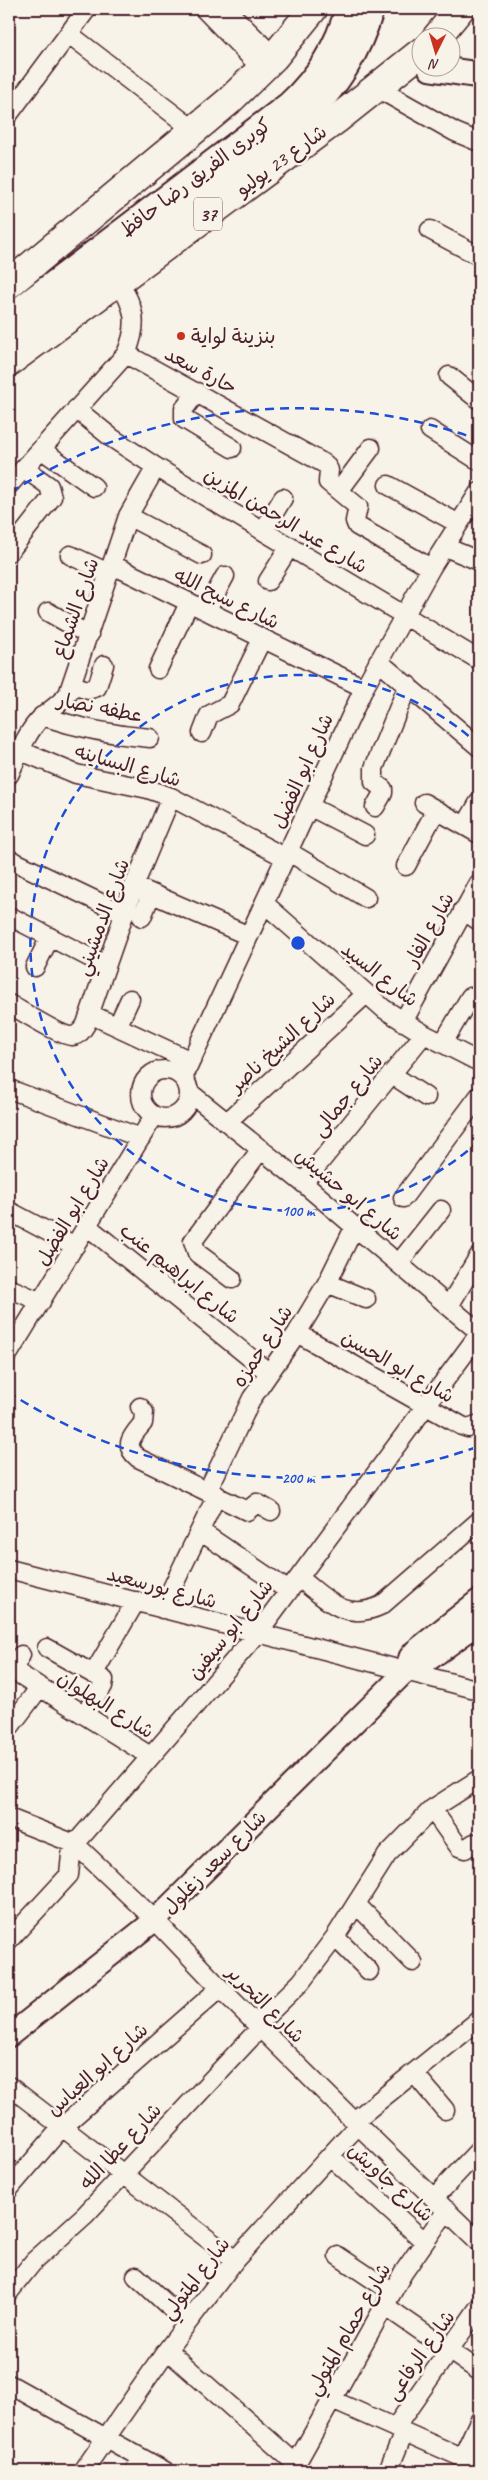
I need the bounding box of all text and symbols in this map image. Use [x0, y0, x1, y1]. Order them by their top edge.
north arrow [410, 28, 460, 78]
text: N [428, 55, 440, 73]
street label: كوبرى الفريق رضا حافظ [115, 112, 277, 243]
street label: شارع 23 يوليو [230, 119, 332, 203]
road number: 37 [194, 198, 222, 230]
place label: بنزينة لواية [191, 324, 276, 350]
marker: بنزينة لواية [175, 330, 187, 342]
street label: حارة سعد [160, 341, 241, 400]
street label: شارع عبد الرحمن المزين [199, 462, 372, 580]
street label: شارع الشماع [47, 554, 105, 662]
street label: شارع سبح الله [170, 562, 284, 636]
street label: عطفه نصار [53, 687, 144, 728]
street label: شارع ابو الفضل [266, 710, 340, 833]
street label: شارع البساينه [72, 738, 184, 794]
street label: شارع الدمشيني [70, 855, 140, 981]
street label: شارع الفار [398, 888, 461, 973]
centre of rings [289, 934, 307, 952]
street label: شارع السيد [335, 936, 423, 1013]
street label: شارع الشيخ ناصر [223, 987, 341, 1100]
street label: شارع جمالى [306, 1049, 389, 1142]
street label: شارع ابو حشيش [289, 1142, 407, 1247]
street label: شارع ابو الفضل [30, 1152, 116, 1271]
text: 100 m [282, 1202, 316, 1221]
street label: شارع ابراهيم عنب [114, 1218, 245, 1331]
street label: شارع حمزه [227, 1300, 299, 1393]
street label: شارع ابو الحسن [336, 1324, 459, 1410]
text: 200 m [282, 1469, 316, 1488]
street label: شارع بورسعيد [104, 1561, 220, 1615]
street label: شارع ابو سيفين [182, 1574, 279, 1685]
street label: شارع البهلوان [52, 1665, 159, 1745]
street label: شارع سعد زغلول [157, 1805, 272, 1920]
street label: شارع التحرير [219, 1959, 310, 2049]
street label: شارع ابو العباس [41, 2017, 154, 2122]
street label: شارع عطا الله [74, 2098, 168, 2196]
street label: شارع جاويش [342, 2137, 439, 2228]
street label: شارع المتولي [155, 2232, 239, 2328]
street label: شارع حمام المتولي [300, 2259, 401, 2402]
street label: شارع الرفاعى [380, 2305, 461, 2406]

